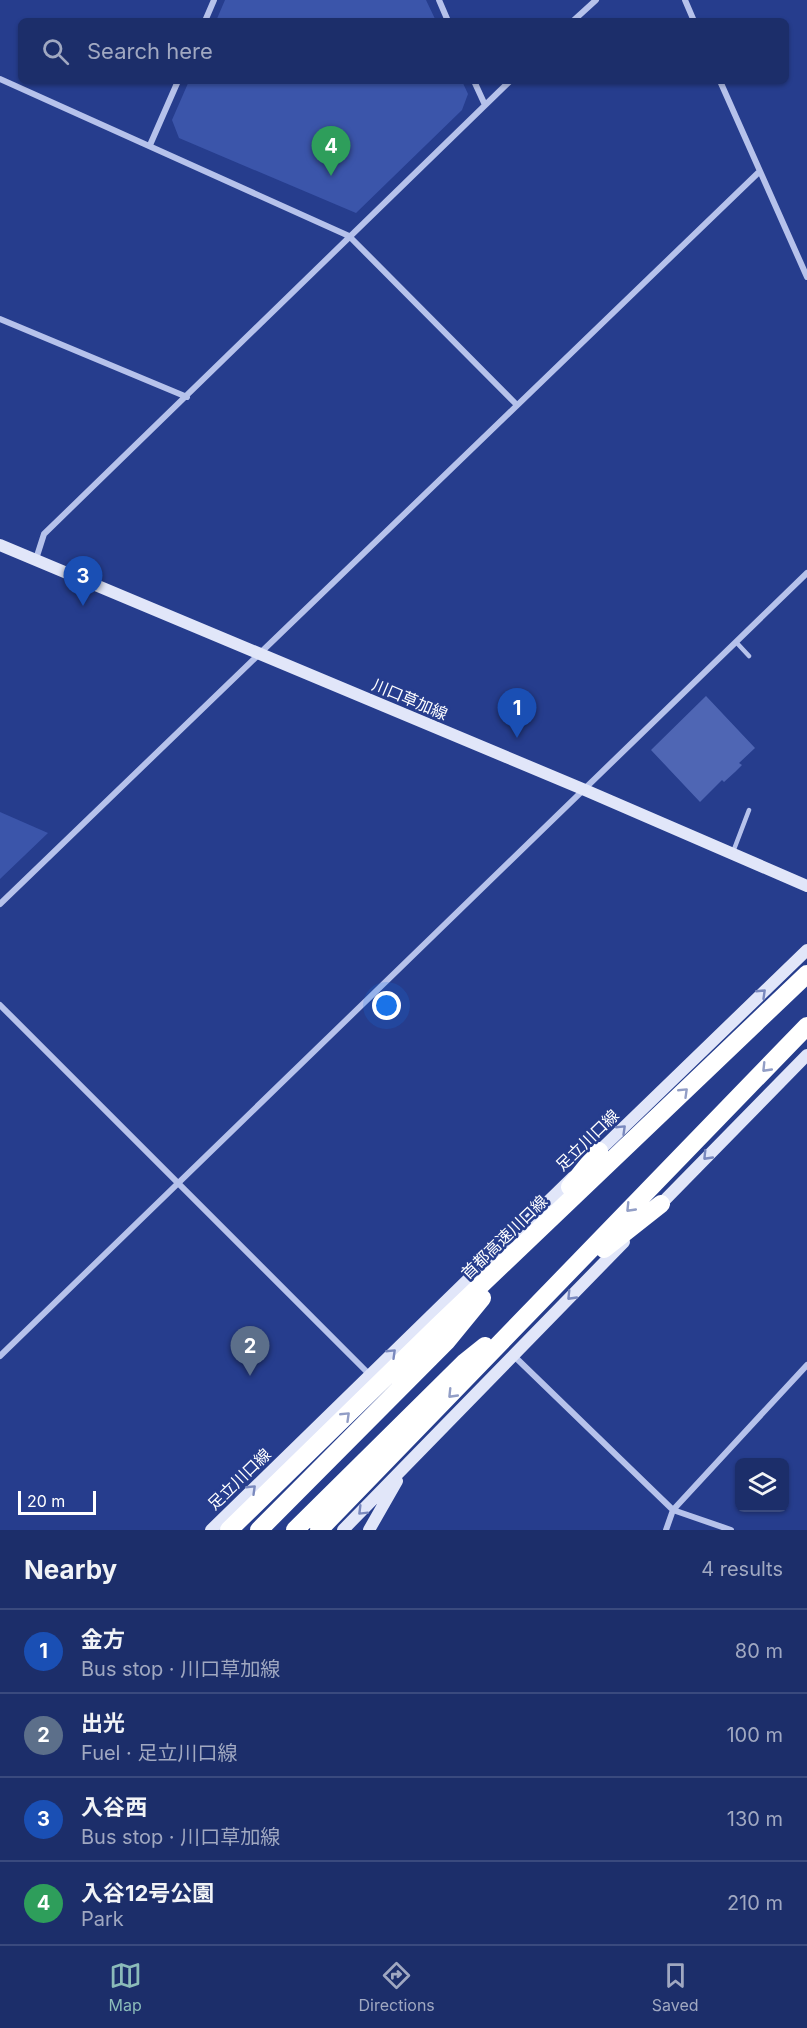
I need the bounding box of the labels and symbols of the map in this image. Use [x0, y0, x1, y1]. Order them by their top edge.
pin: 4 [312, 126, 350, 176]
pin: 3 [64, 556, 103, 606]
street label: 川口草加線 [369, 674, 451, 724]
pin: 1 [498, 688, 536, 738]
one-way arrow [755, 990, 766, 1001]
your location [372, 991, 401, 1020]
one-way arrow [763, 1061, 774, 1072]
one-way arrow [677, 1088, 687, 1099]
street label: 足立川口線 [551, 1105, 623, 1175]
one-way arrow [615, 1125, 626, 1136]
one-way arrow [704, 1149, 715, 1160]
street label: 首都高速川口線 [457, 1191, 551, 1283]
one-way arrow [627, 1201, 638, 1212]
one-way arrow [568, 1289, 579, 1300]
pin: 2 [230, 1326, 270, 1376]
one-way arrow [384, 1349, 395, 1360]
one-way arrow [448, 1387, 459, 1398]
one-way arrow [340, 1412, 350, 1423]
street label: 足立川口線 [203, 1444, 275, 1514]
one-way arrow [246, 1485, 256, 1496]
scale bar [18, 1488, 96, 1516]
one-way arrow [358, 1503, 369, 1514]

